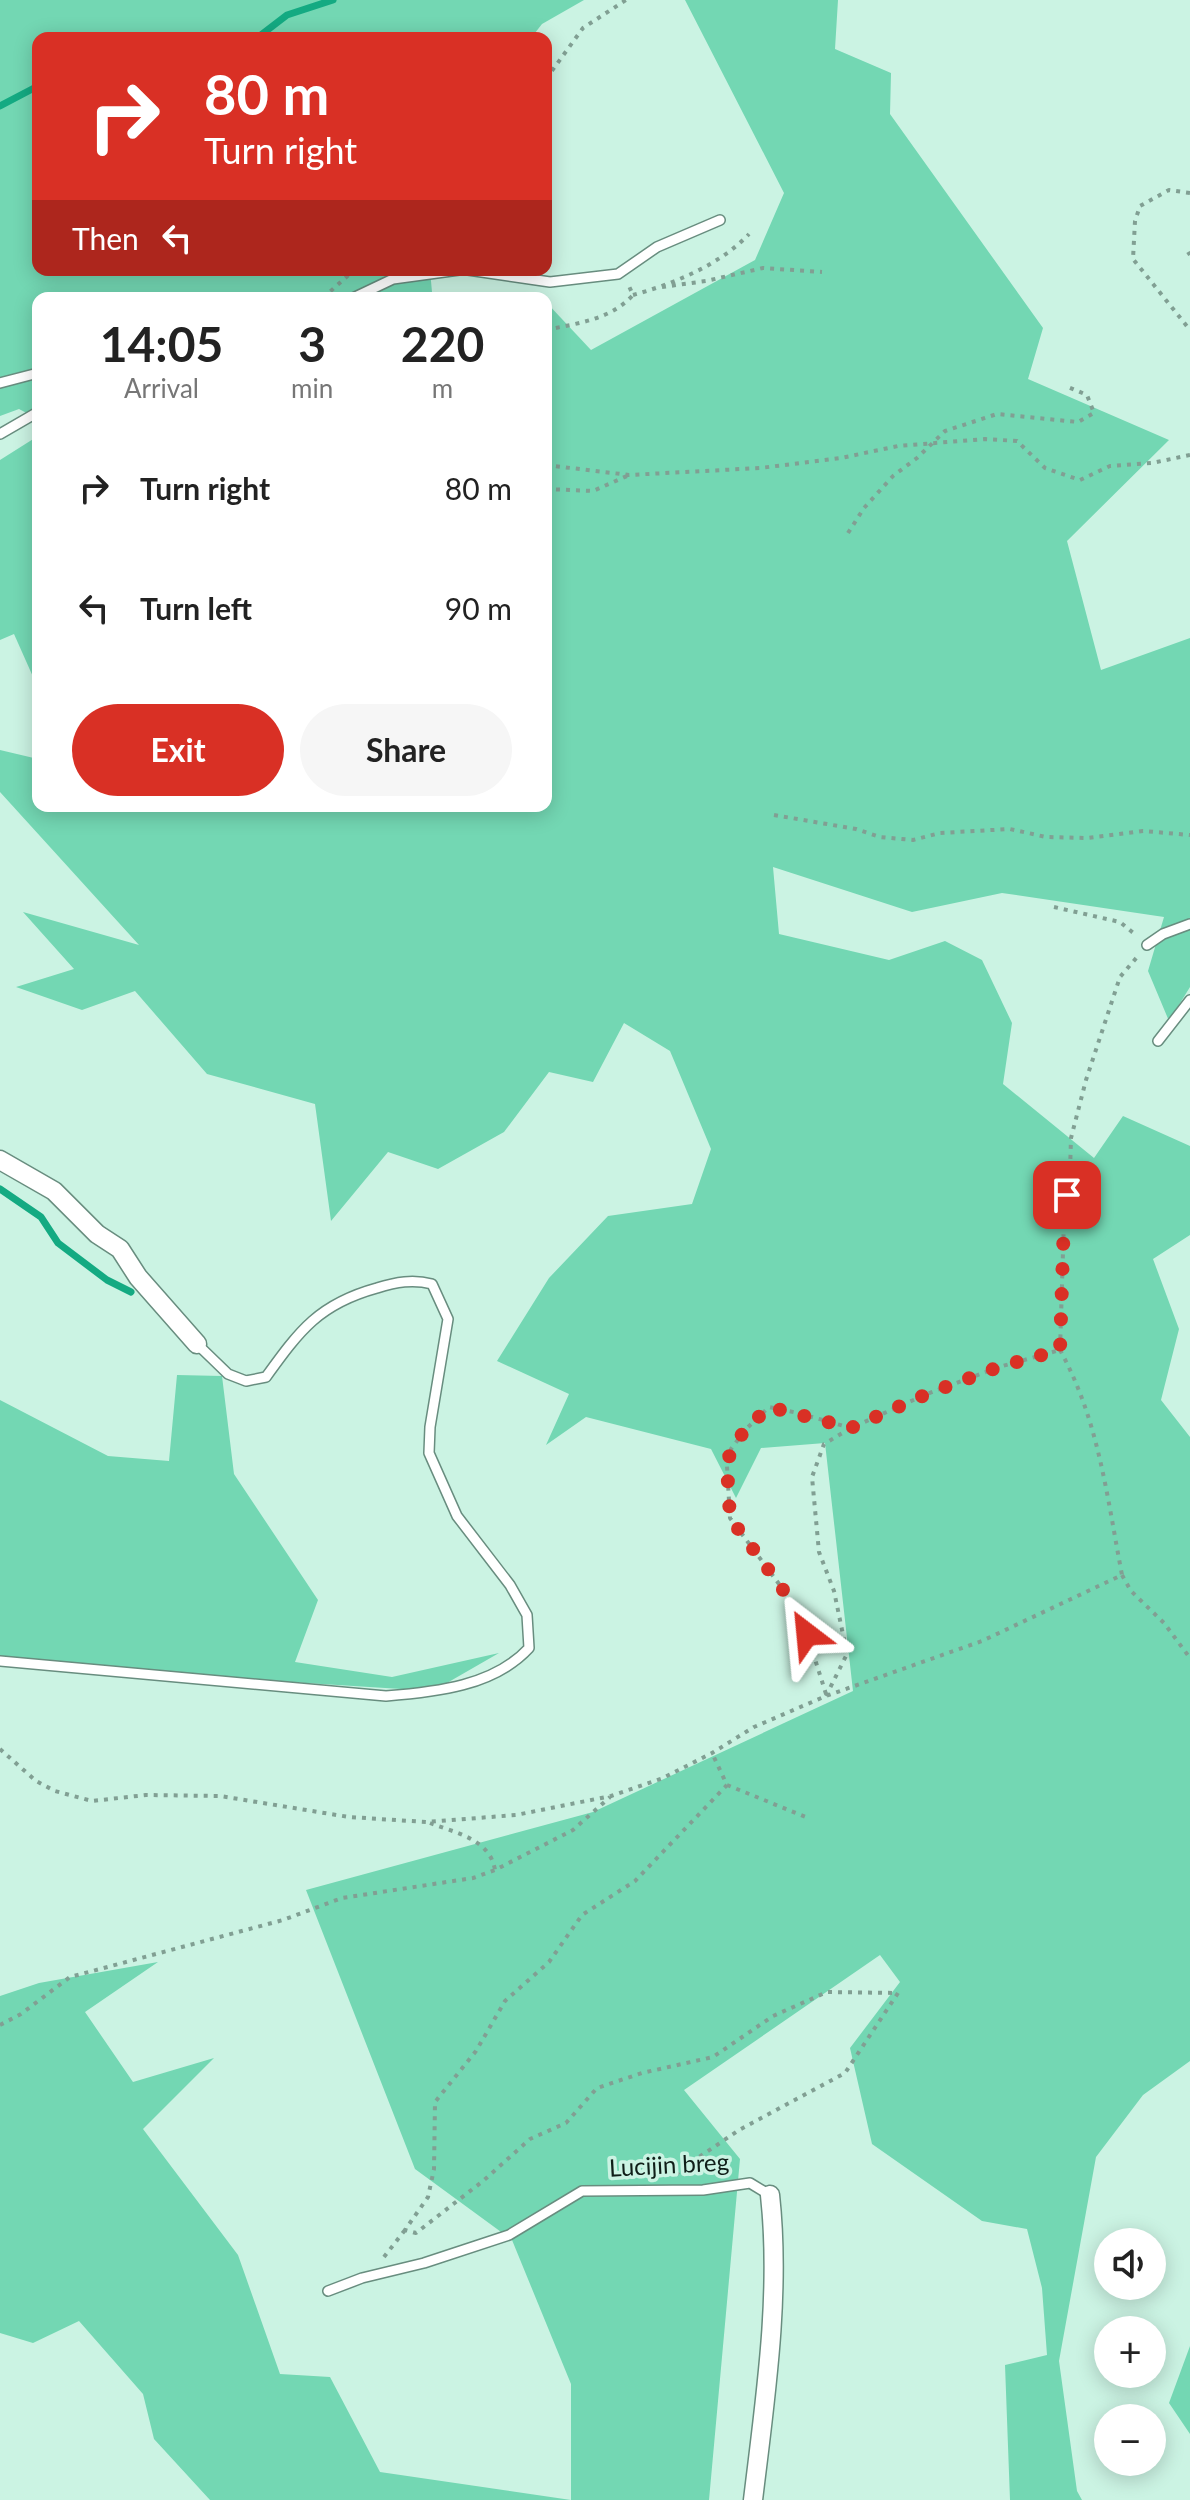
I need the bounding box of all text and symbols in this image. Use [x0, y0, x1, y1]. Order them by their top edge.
text: 80 m [204, 60, 329, 127]
icon: right [72, 64, 176, 168]
text: Turn right [204, 128, 357, 172]
icon: left [155, 216, 199, 260]
text: Then [72, 220, 139, 256]
text: 14:05 [100, 315, 223, 372]
text: 3 [298, 315, 326, 372]
text: 220 [401, 315, 484, 372]
text: Arrival [124, 372, 199, 404]
text: min [291, 372, 333, 404]
text: m [432, 372, 453, 404]
icon: right [72, 466, 116, 510]
text: Turn right [140, 470, 270, 506]
text: 80 m [445, 470, 512, 506]
icon: left [72, 586, 116, 630]
text: Turn left [140, 590, 252, 626]
text: 90 m [445, 590, 512, 626]
button: Exit [72, 704, 284, 796]
button: Share [300, 704, 512, 796]
pin [1033, 1161, 1101, 1229]
icon: arrive [1045, 1173, 1089, 1217]
position arrow [765, 1592, 849, 1676]
street label: Lucijin breg [608, 2146, 730, 2182]
map controls [1094, 2228, 1166, 2476]
button: sound [1094, 2228, 1166, 2300]
button: + [1094, 2316, 1166, 2388]
button: − [1094, 2404, 1166, 2476]

